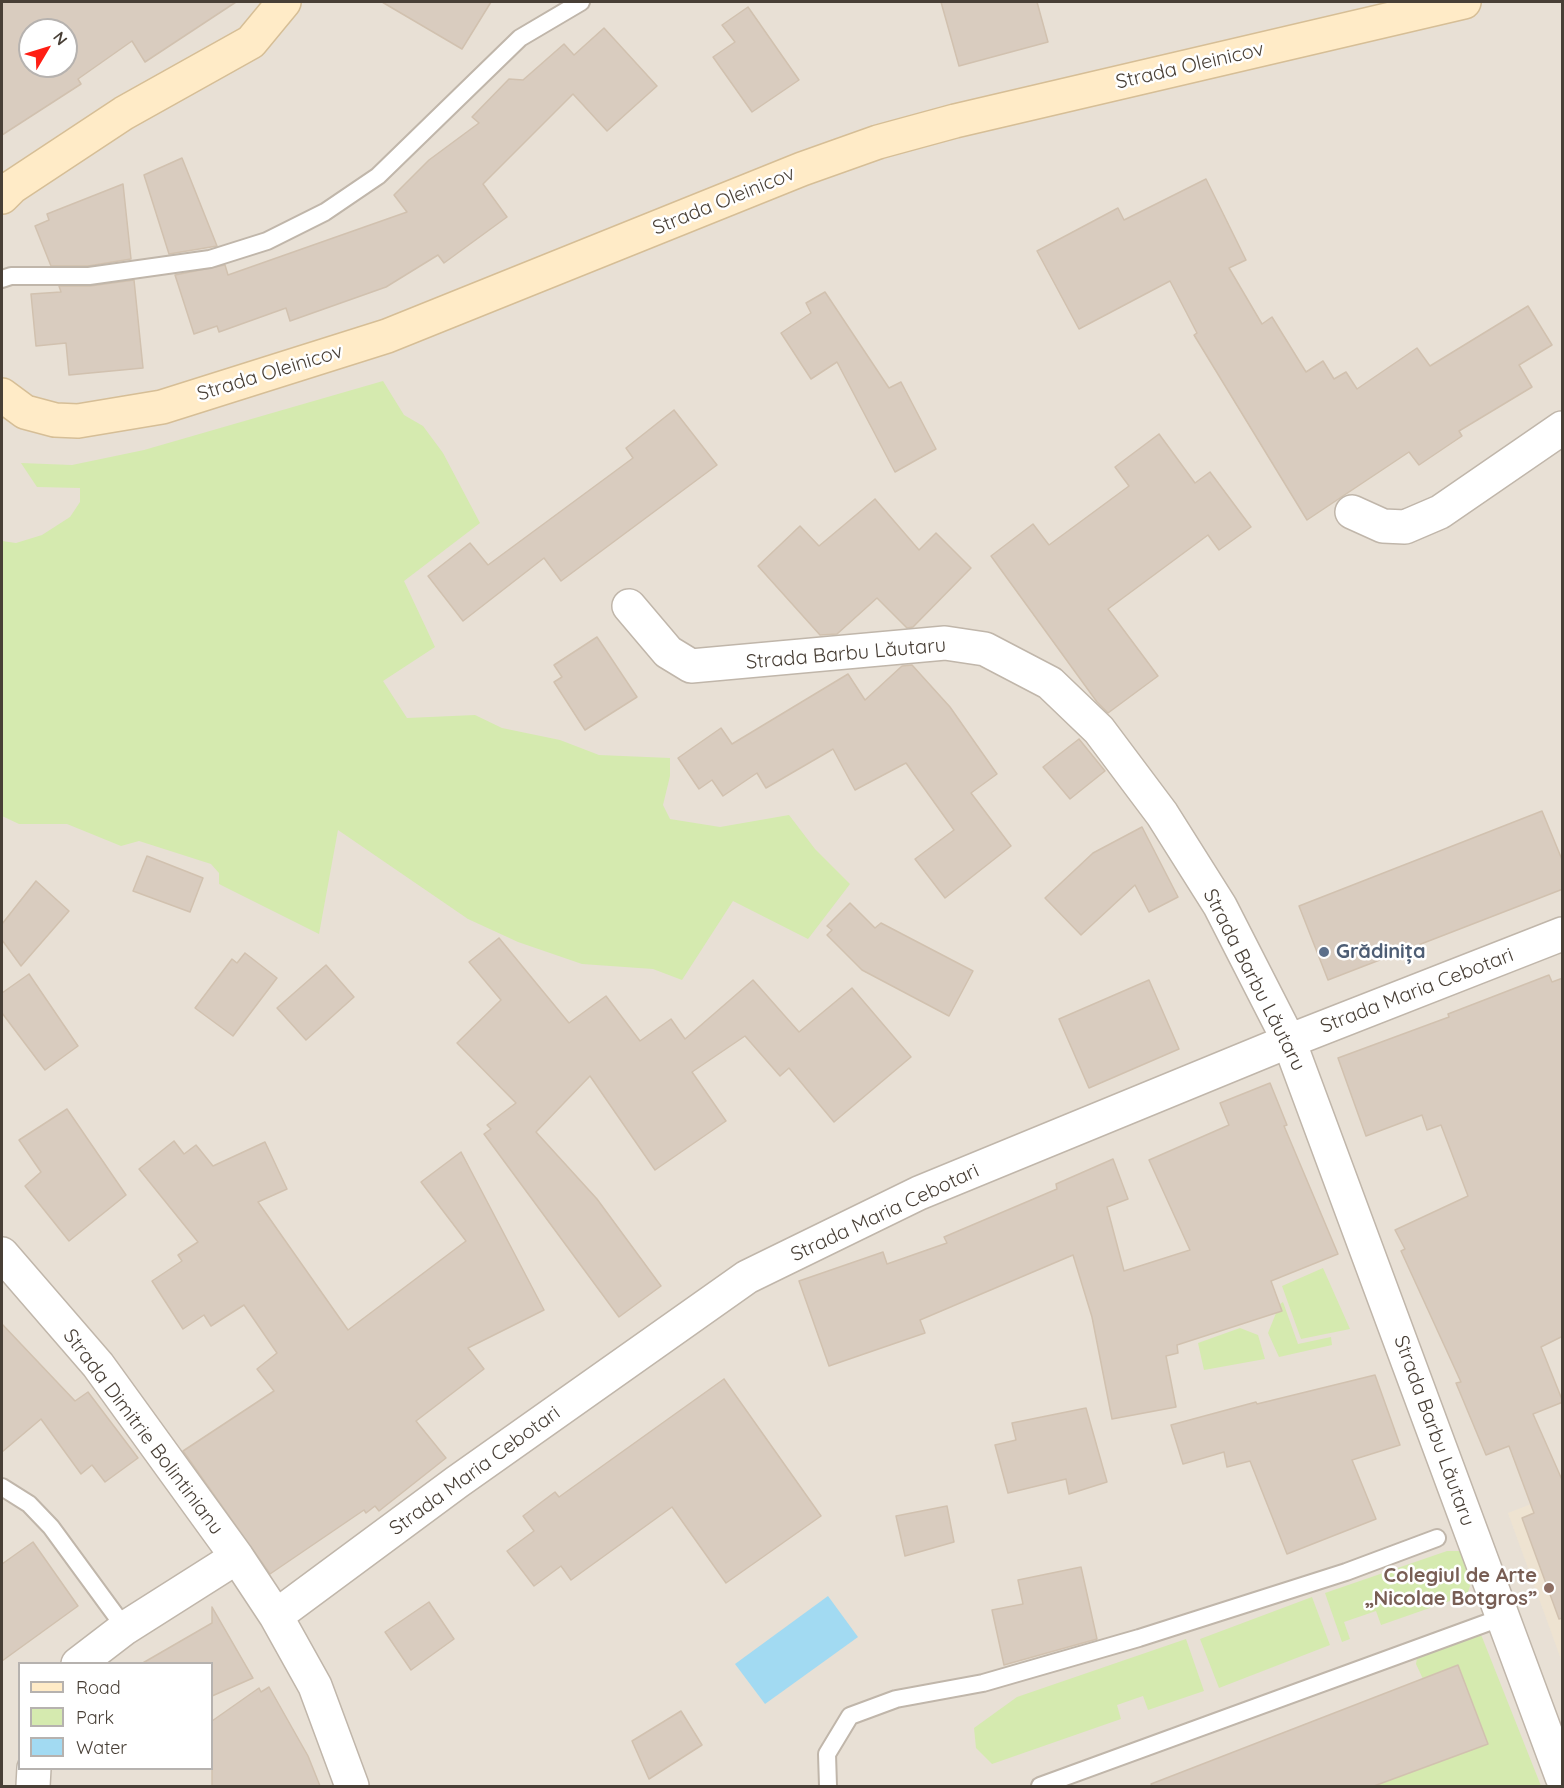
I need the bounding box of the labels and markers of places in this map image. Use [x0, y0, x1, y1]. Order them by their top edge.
place label: Grădinița [1336, 940, 1426, 964]
marker: Grădinița [1317, 945, 1331, 959]
place label: Colegiul de Arte „Nicolae Botgros” [1365, 1564, 1537, 1611]
marker: Colegiul de Arte „Nicolae Botgros” [1542, 1581, 1556, 1595]

